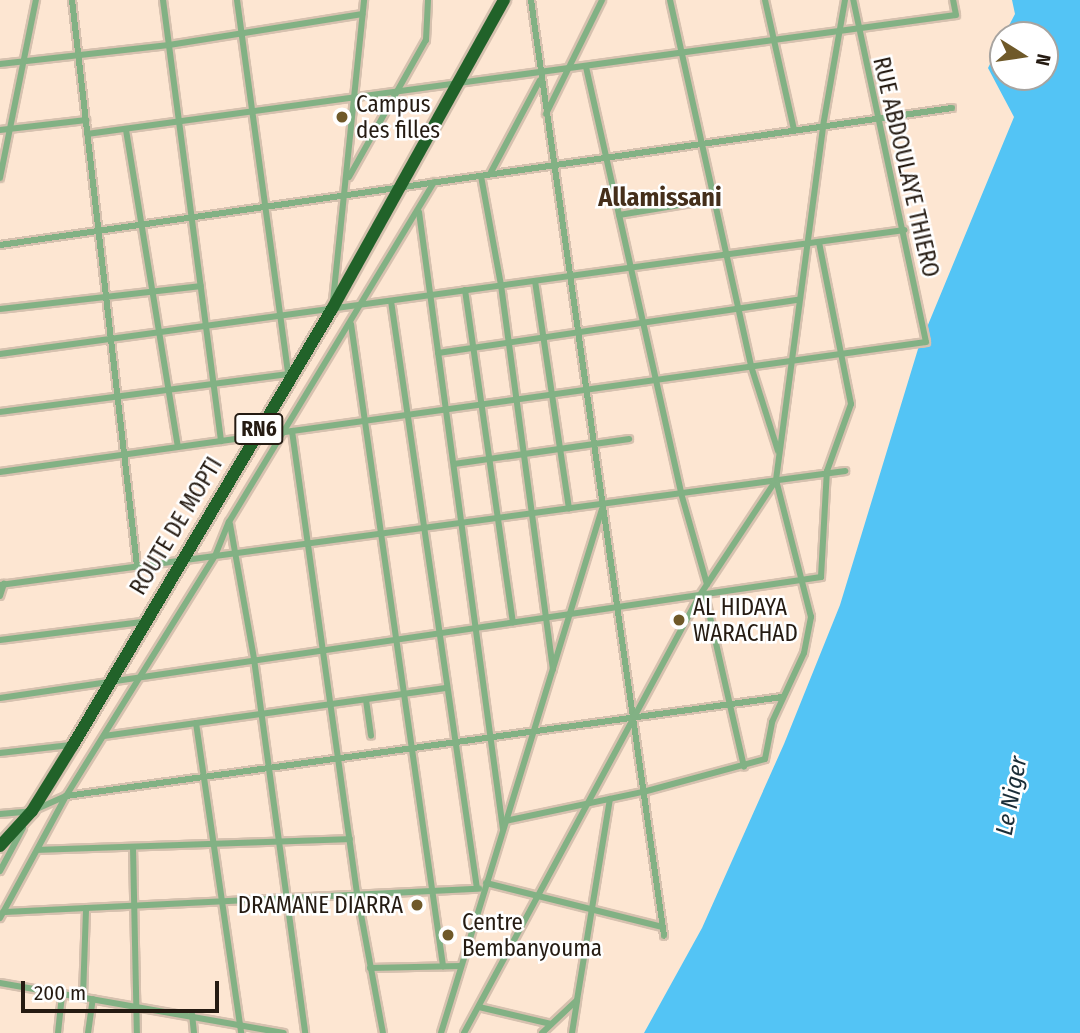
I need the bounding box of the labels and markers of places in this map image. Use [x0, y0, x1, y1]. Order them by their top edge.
place label: Campus des filles [356, 90, 440, 144]
marker: Campus des filles [334, 109, 350, 125]
place label: AL HIDAYA WARACHAD [693, 593, 798, 647]
marker: AL HIDAYA WARACHAD [671, 612, 687, 628]
place label: DRAMANE DIARRA [238, 891, 403, 919]
marker: DRAMANE DIARRA [409, 897, 425, 913]
place label: Centre Bembanyouma [462, 908, 602, 962]
marker: Centre Bembanyouma [440, 927, 456, 943]

